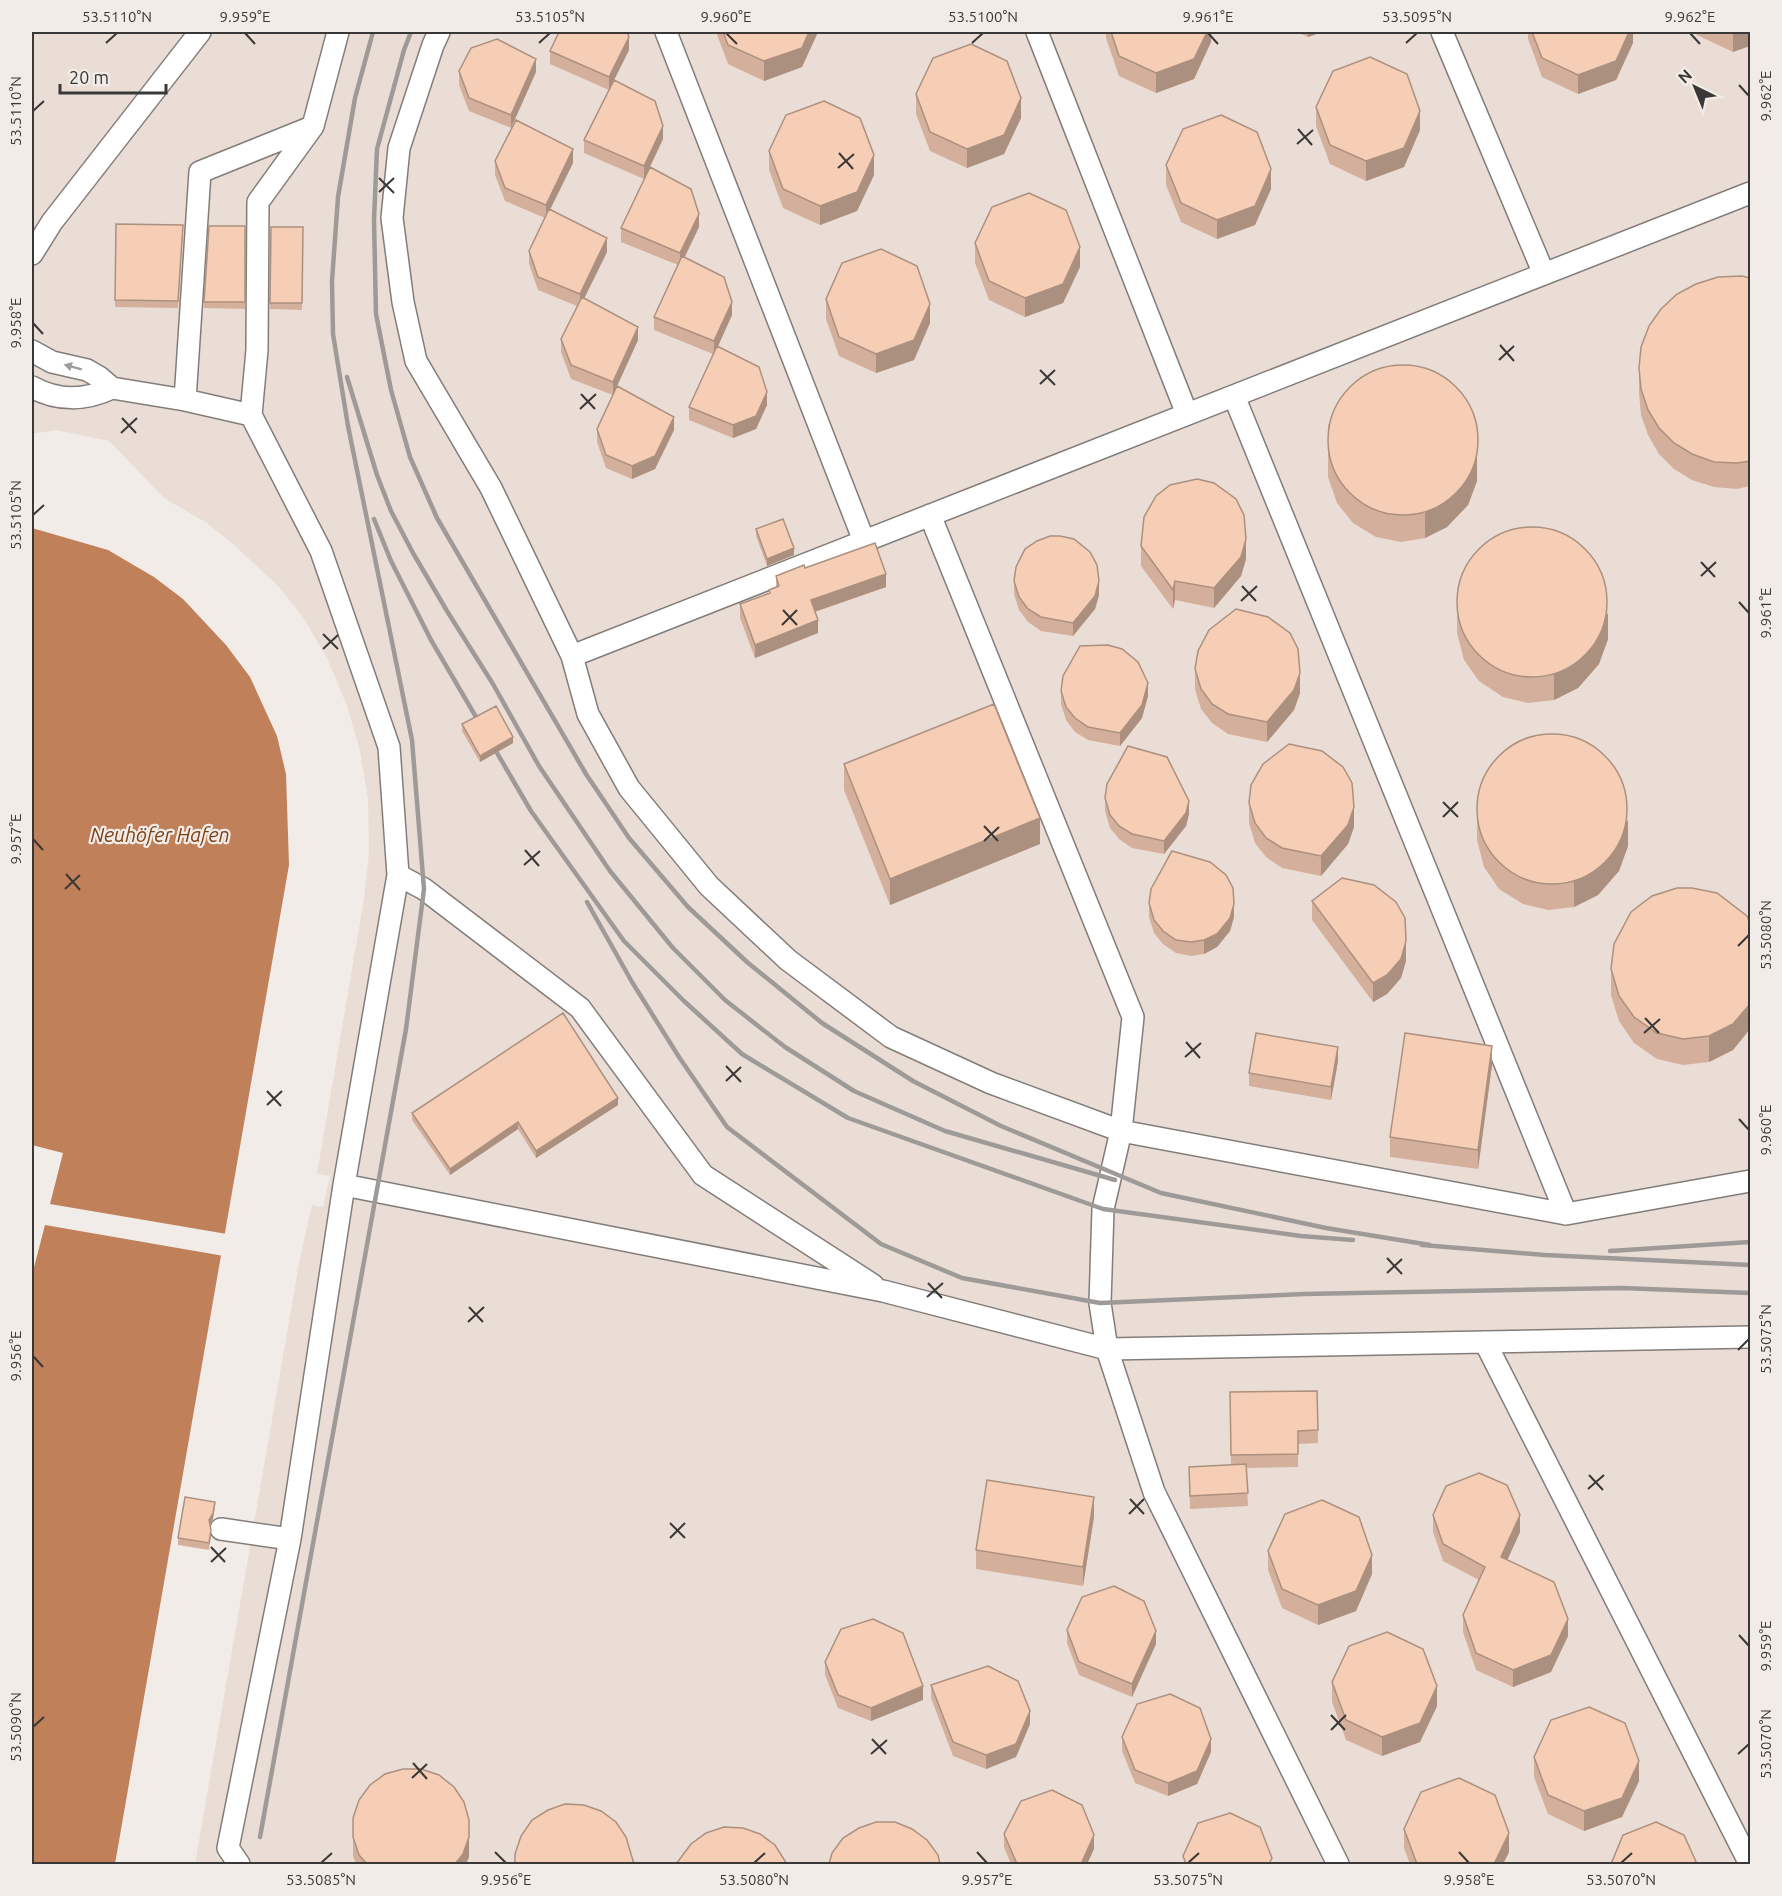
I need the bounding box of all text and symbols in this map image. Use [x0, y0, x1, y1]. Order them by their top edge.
text: 53.5110°N [82, 8, 152, 25]
text: 9.959°E [220, 8, 270, 25]
text: 53.5105°N [515, 8, 585, 25]
text: 9.960°E [701, 8, 751, 25]
text: 53.5100°N [948, 8, 1018, 25]
text: 9.961°E [1183, 8, 1233, 25]
text: 53.5095°N [1382, 8, 1452, 25]
text: 9.962°E [1665, 8, 1715, 25]
scale bar [60, 57, 166, 95]
north arrow [1665, 57, 1725, 117]
text: N [1674, 65, 1695, 87]
text: 20 m [69, 67, 109, 87]
text: 9.962°E [1757, 71, 1774, 121]
text: 53.5110°N [7, 76, 24, 146]
text: 9.958°E [7, 298, 24, 348]
one-way arrow [64, 362, 82, 371]
text: 53.5105°N [7, 480, 24, 550]
text: 9.961°E [1757, 588, 1774, 638]
text: 9.957°E [7, 814, 24, 864]
water label: Neuhöfer Hafen [90, 823, 230, 846]
text: 53.5080°N [1757, 900, 1774, 970]
text: 9.960°E [1757, 1105, 1774, 1155]
text: 53.5075°N [1757, 1304, 1774, 1374]
text: 9.956°E [7, 1331, 24, 1381]
text: 9.959°E [1757, 1621, 1774, 1671]
text: 53.5090°N [7, 1692, 24, 1762]
text: 53.5070°N [1757, 1709, 1774, 1779]
text: 53.5085°N [286, 1871, 356, 1888]
text: 9.956°E [481, 1871, 531, 1888]
text: 53.5080°N [719, 1871, 789, 1888]
text: 9.957°E [962, 1871, 1012, 1888]
text: 53.5075°N [1153, 1871, 1223, 1888]
text: 9.958°E [1444, 1871, 1494, 1888]
text: 53.5070°N [1586, 1871, 1656, 1888]

